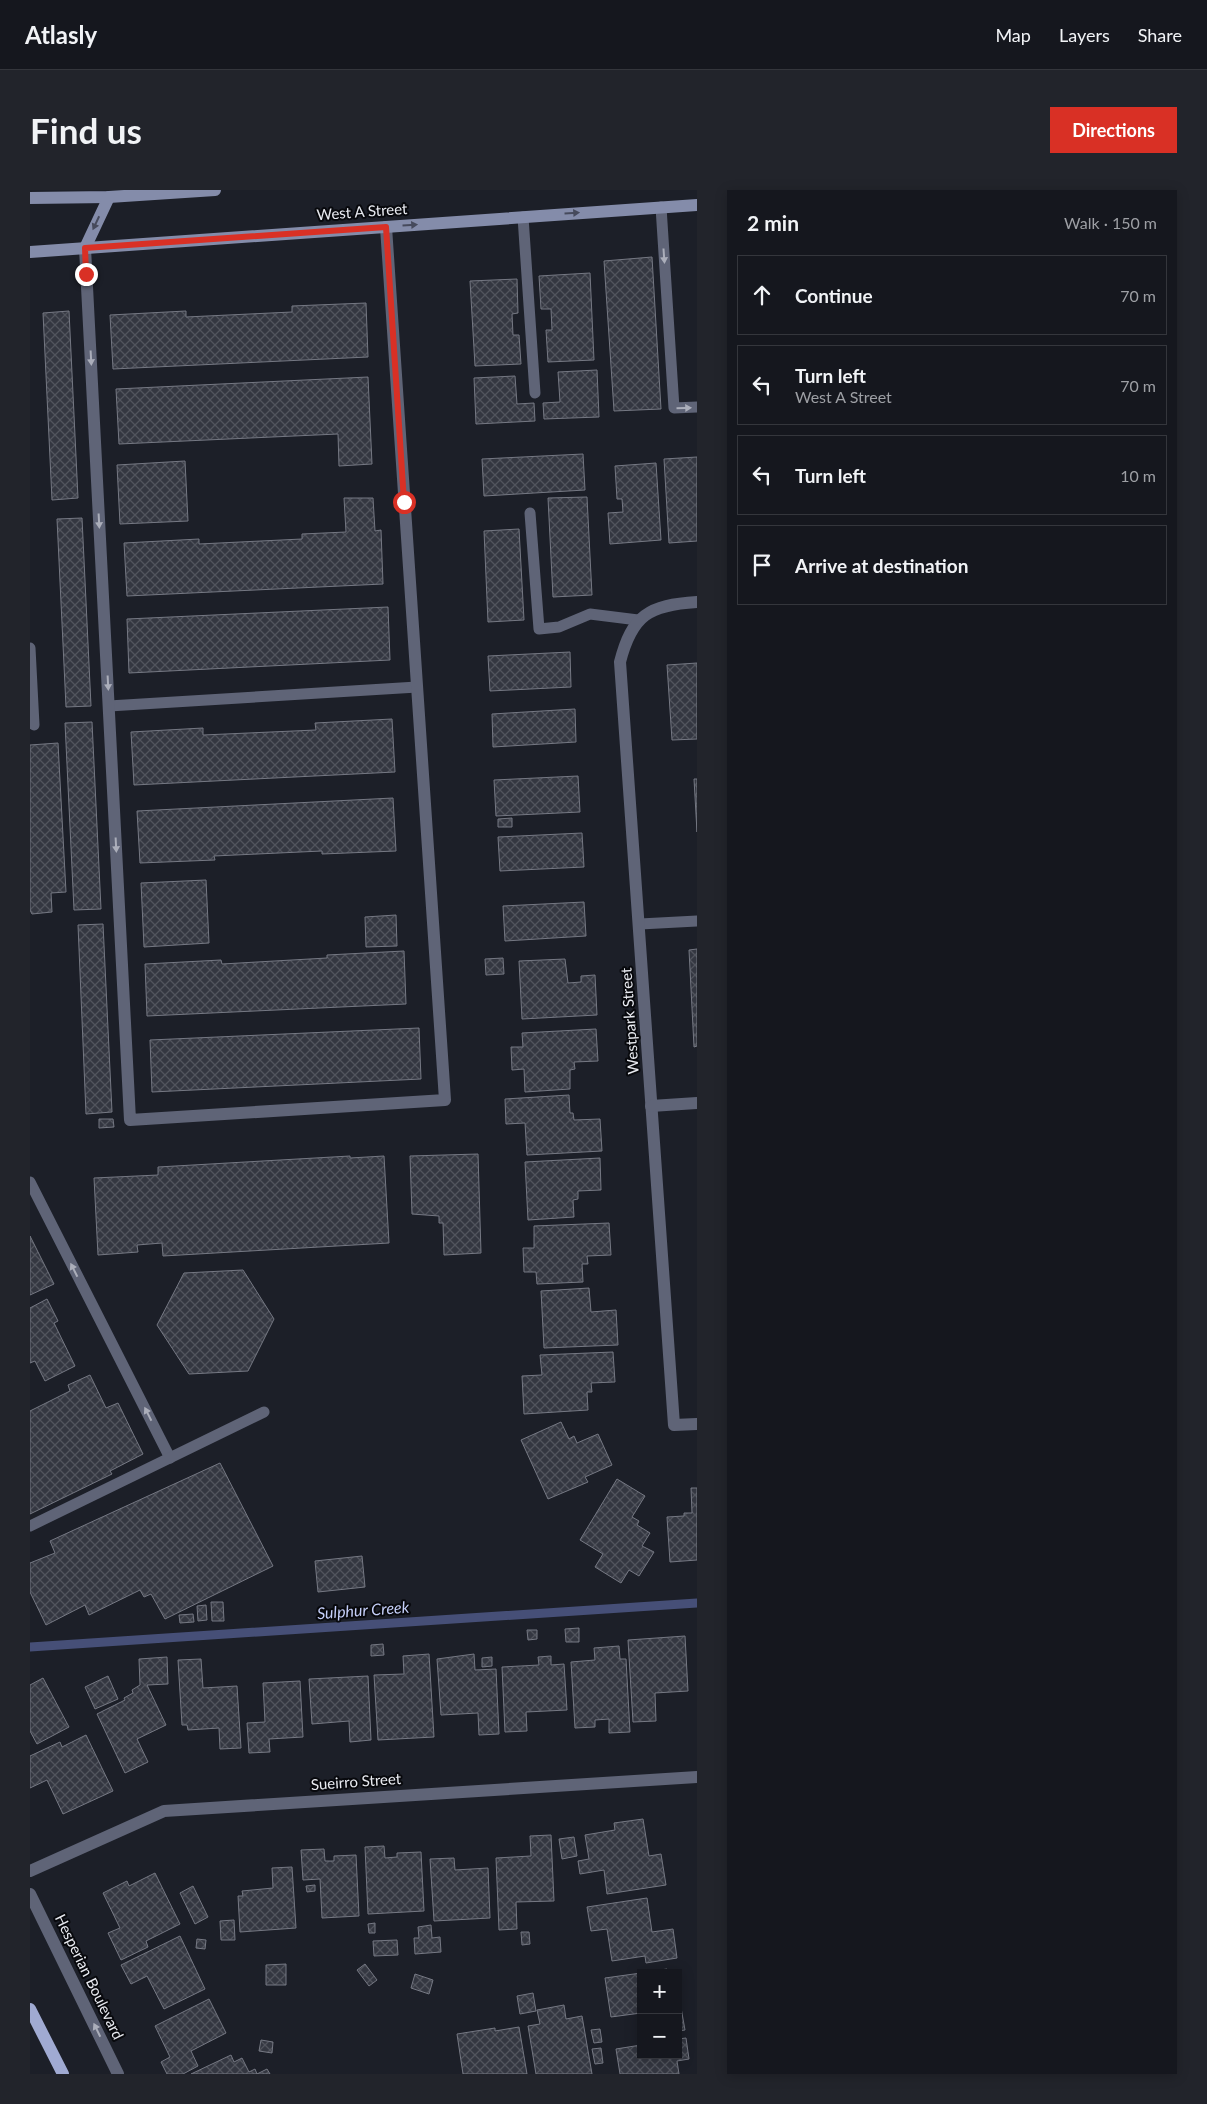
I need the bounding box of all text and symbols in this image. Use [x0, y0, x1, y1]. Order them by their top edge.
text: Atlasly [25, 20, 97, 49]
text: Map [995, 24, 1031, 46]
text: Layers [1059, 24, 1110, 46]
text: Share [1138, 24, 1182, 46]
button: Directions [1050, 107, 1177, 153]
text: Find us [30, 109, 142, 151]
street label: West A Street [316, 199, 408, 223]
one-way arrow [565, 209, 581, 217]
text: 2 min [747, 210, 799, 235]
text: Walk · 150 m [1064, 213, 1157, 232]
one-way arrow [92, 216, 100, 230]
one-way arrow [403, 221, 419, 229]
one-way arrow [661, 248, 669, 264]
route end [75, 263, 98, 286]
icon: ahead [748, 281, 776, 309]
text: Continue [795, 284, 873, 307]
text: 70 m [1120, 286, 1156, 305]
one-way arrow [87, 351, 95, 367]
text: Turn left [795, 364, 866, 387]
icon: left [748, 371, 776, 399]
text: 70 m [1120, 376, 1156, 395]
text: West A Street [795, 387, 892, 406]
one-way arrow [676, 403, 692, 411]
icon: left [748, 461, 776, 489]
text: Turn left [795, 464, 866, 487]
text: 10 m [1120, 466, 1156, 485]
route start [393, 491, 416, 514]
one-way arrow [96, 513, 104, 529]
icon: arrive [748, 551, 776, 579]
text: Arrive at destination [795, 554, 968, 577]
one-way arrow [104, 675, 112, 691]
one-way arrow [112, 838, 120, 854]
street label: Westpark Street [616, 967, 642, 1075]
one-way arrow [70, 1262, 78, 1277]
one-way arrow [144, 1407, 152, 1422]
water label: Sulphur Creek [316, 1597, 410, 1622]
street label: Sueirro Street [310, 1769, 402, 1793]
street label: Hesperian Boulevard [52, 1911, 128, 2042]
map controls [637, 1969, 682, 2059]
button: + [637, 1969, 682, 2014]
button: − [637, 2014, 682, 2059]
one-way arrow [92, 2023, 100, 2037]

